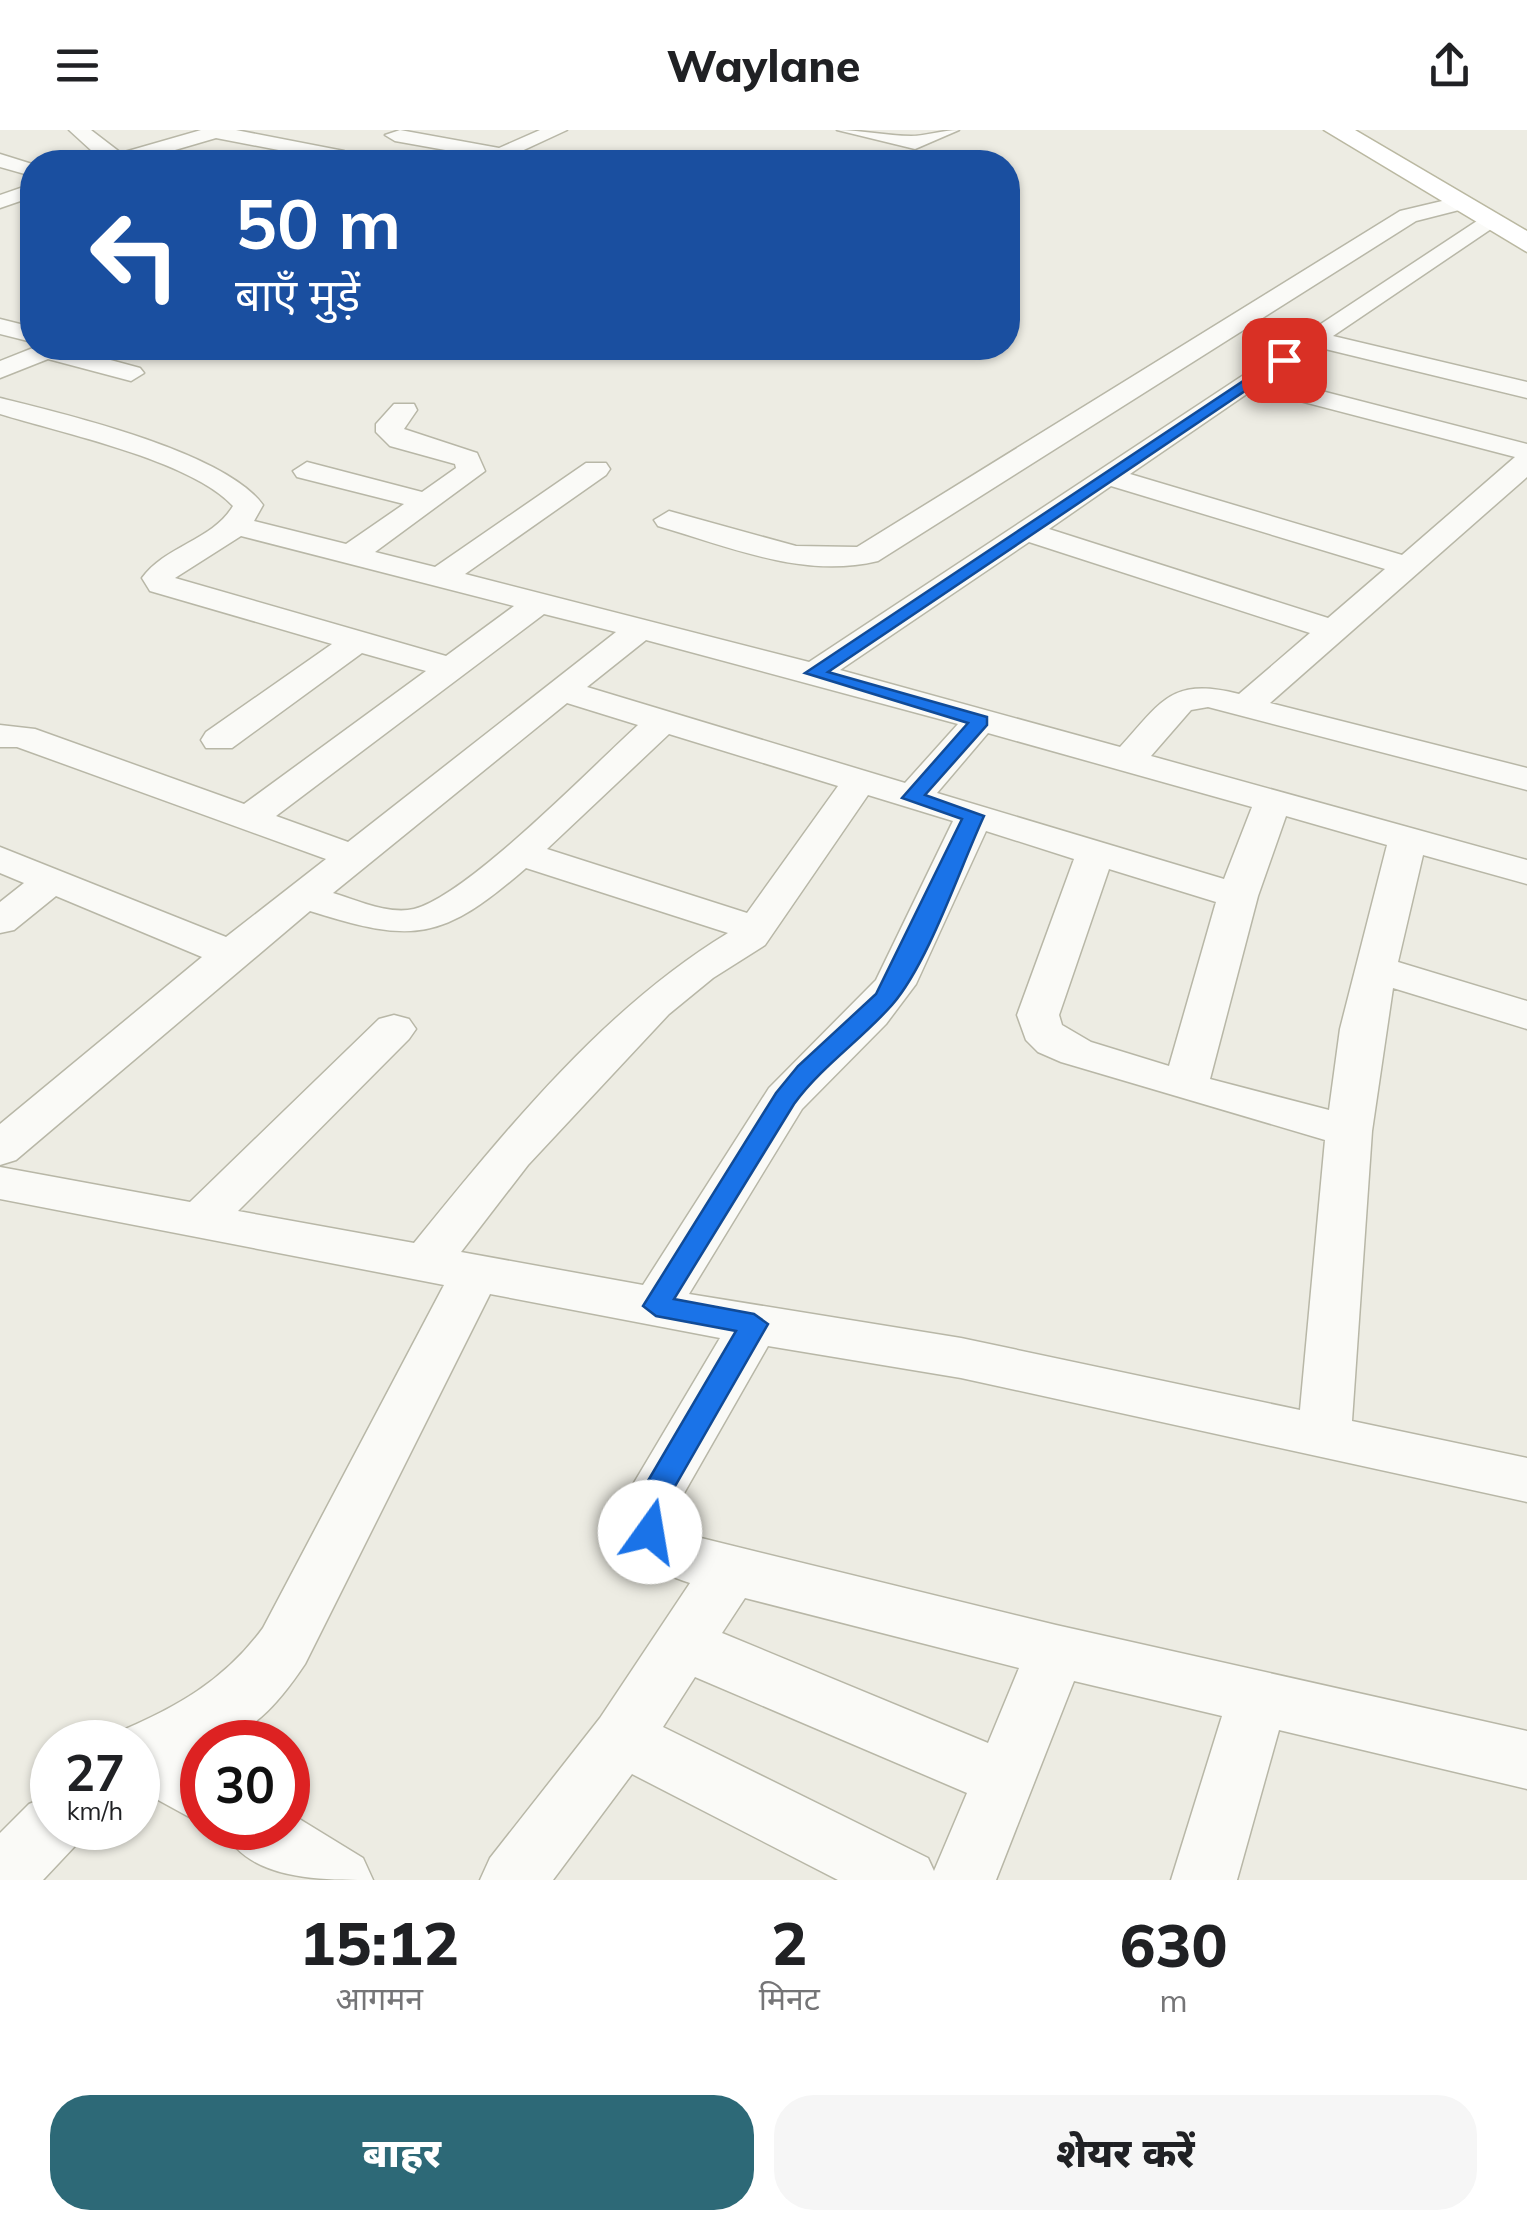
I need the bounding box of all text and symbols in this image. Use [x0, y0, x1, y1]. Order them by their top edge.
text: Waylane [667, 37, 860, 93]
icon: menu [50, 38, 105, 93]
icon: share [1422, 38, 1477, 93]
text: 50 m [235, 179, 401, 267]
icon: left [70, 190, 200, 320]
text: बाएँ मुड़ें [235, 266, 360, 322]
pin [1242, 318, 1327, 403]
icon: arrive [1257, 333, 1312, 388]
position arrow [598, 1480, 702, 1584]
speed limit sign: 30 [180, 1720, 310, 1850]
text: 27 [65, 1741, 125, 1804]
text: km/h [67, 1795, 123, 1826]
text: 15:12 [300, 1905, 459, 1980]
text: 2 [771, 1905, 807, 1980]
text: 630 [1119, 1907, 1227, 1982]
text: आगमन [336, 1978, 423, 2018]
text: मिनट [759, 1978, 820, 2018]
text: m [1159, 1980, 1188, 2020]
button: बाहर [50, 2095, 754, 2210]
button: शेयर करें [774, 2095, 1477, 2210]

